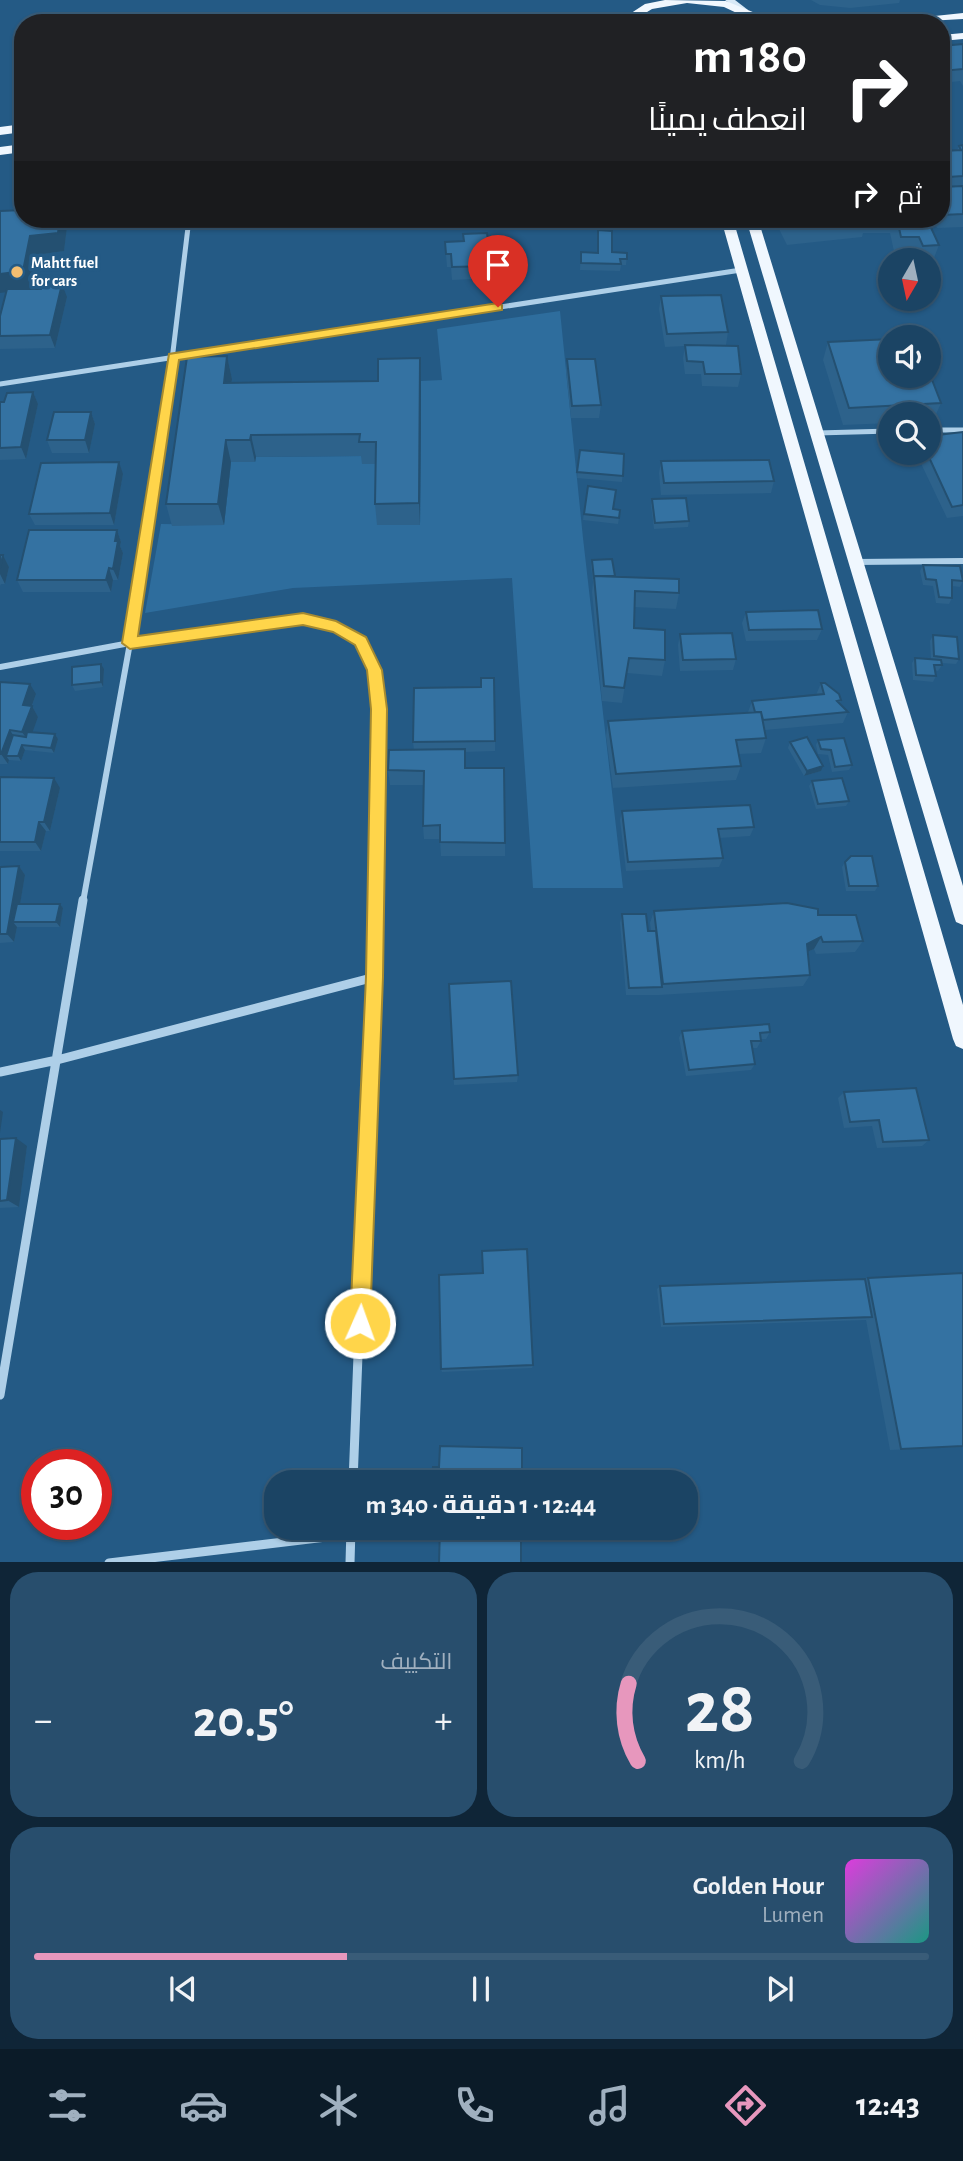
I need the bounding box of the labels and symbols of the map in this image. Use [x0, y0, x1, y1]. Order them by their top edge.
pin [468, 235, 528, 307]
north arrow [878, 248, 942, 312]
place label: Mahtt fuel for cars [31, 255, 98, 289]
marker: Mahtt fuel for cars [9, 264, 25, 280]
position arrow [323, 1286, 397, 1360]
speed limit sign: 30 [21, 1449, 112, 1540]

